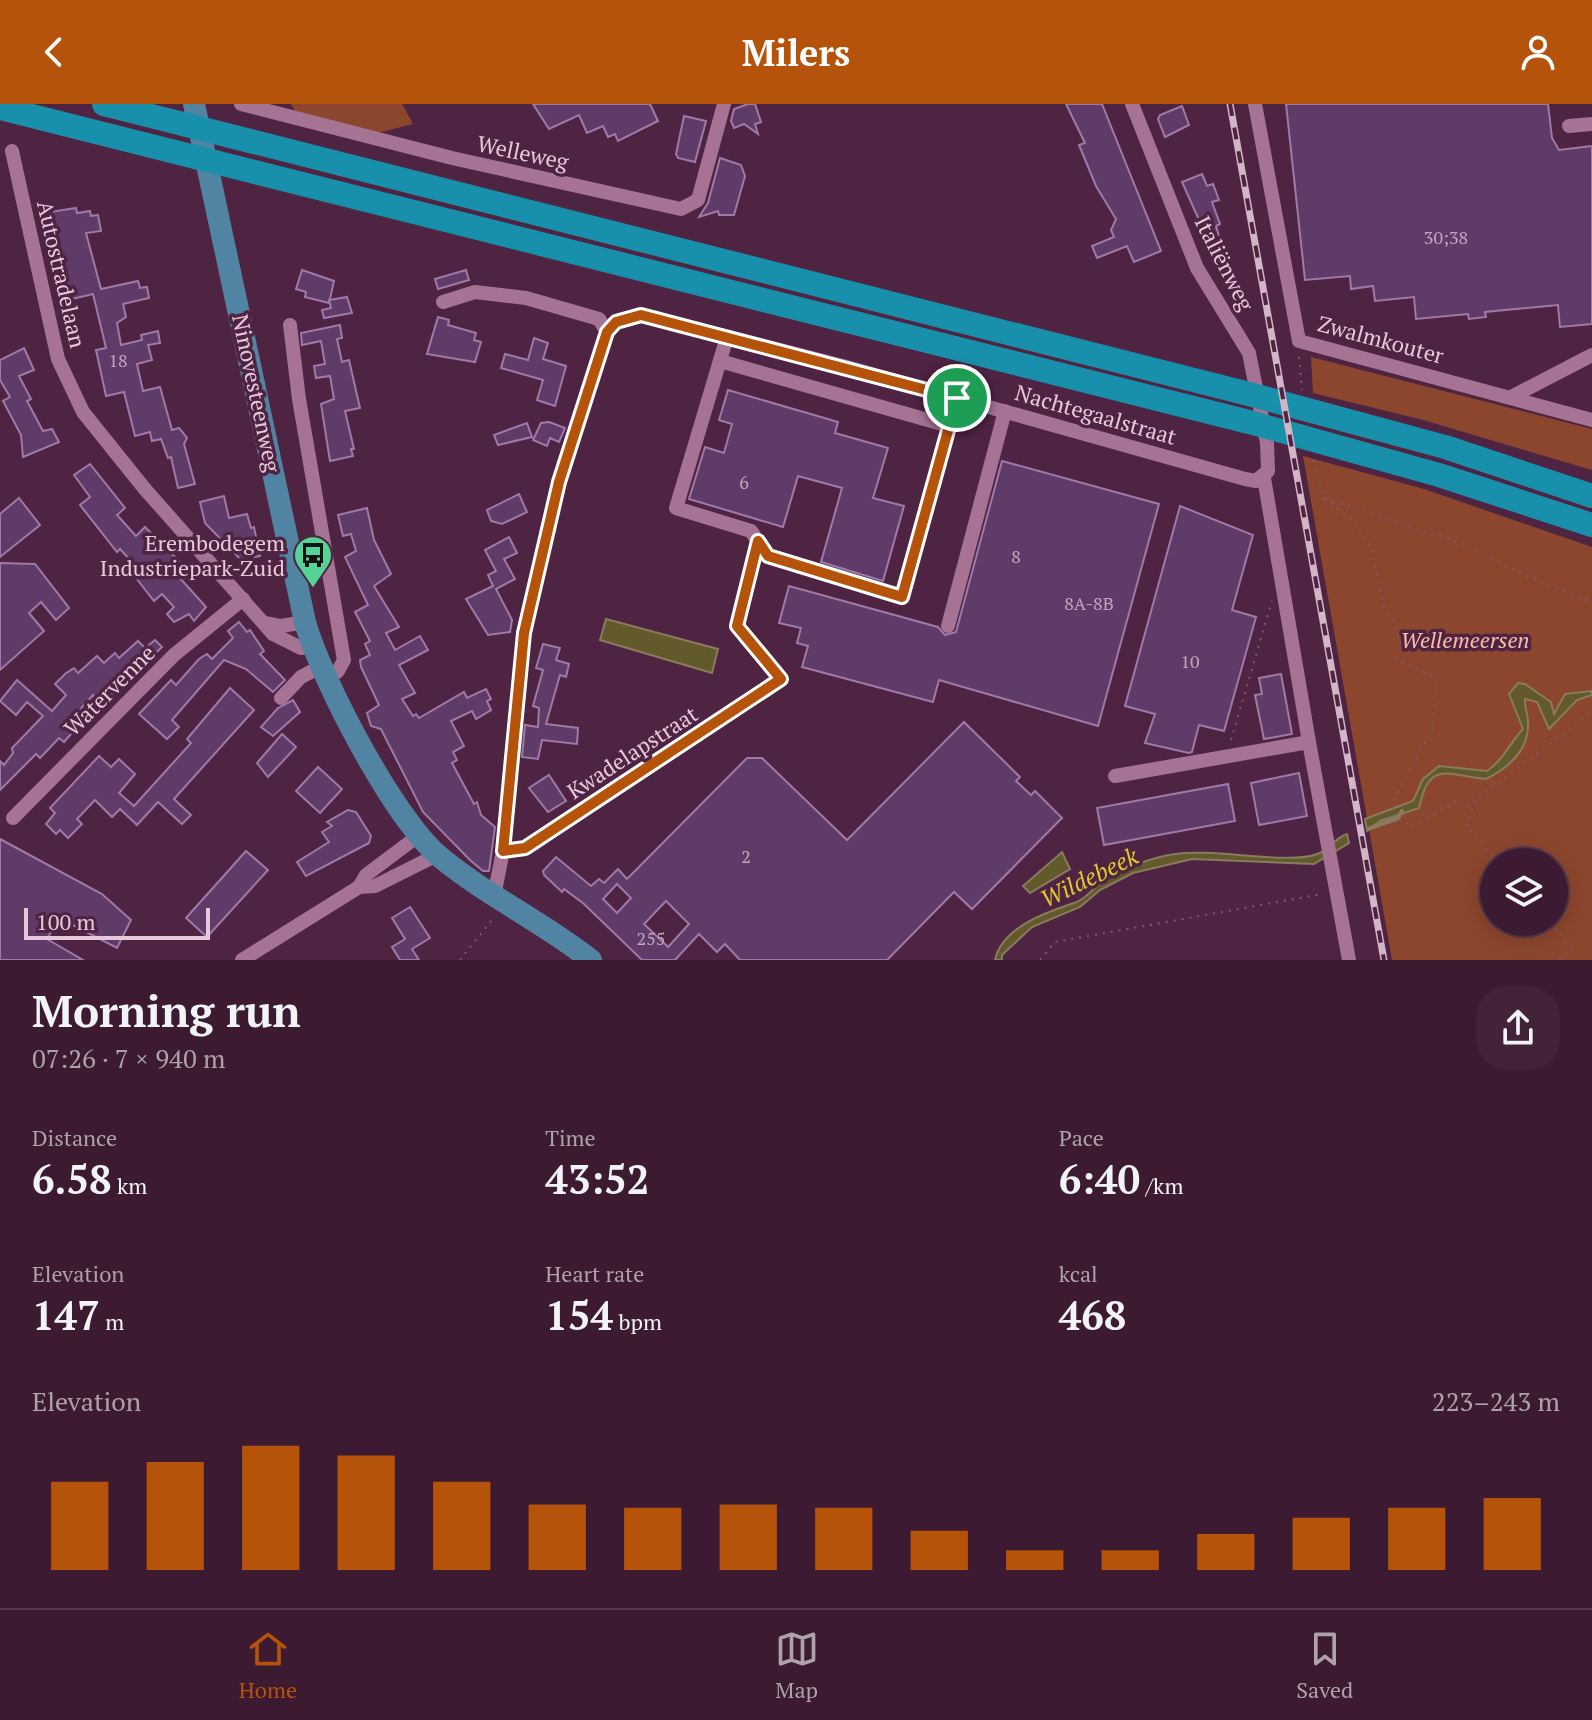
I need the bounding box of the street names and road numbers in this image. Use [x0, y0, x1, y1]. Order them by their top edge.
street label: Welleweg [475, 128, 572, 176]
street label: Autostradelaan [31, 197, 93, 351]
street label: Italiënweg [1189, 211, 1261, 316]
street label: Zwalmkouter [1315, 308, 1448, 370]
street label: Ninovesteenweg [226, 311, 288, 475]
street label: Nachtegaalstraat [1012, 377, 1180, 451]
street label: Watervenne [57, 638, 161, 742]
street label: Kwadelapstraat [561, 699, 703, 805]

